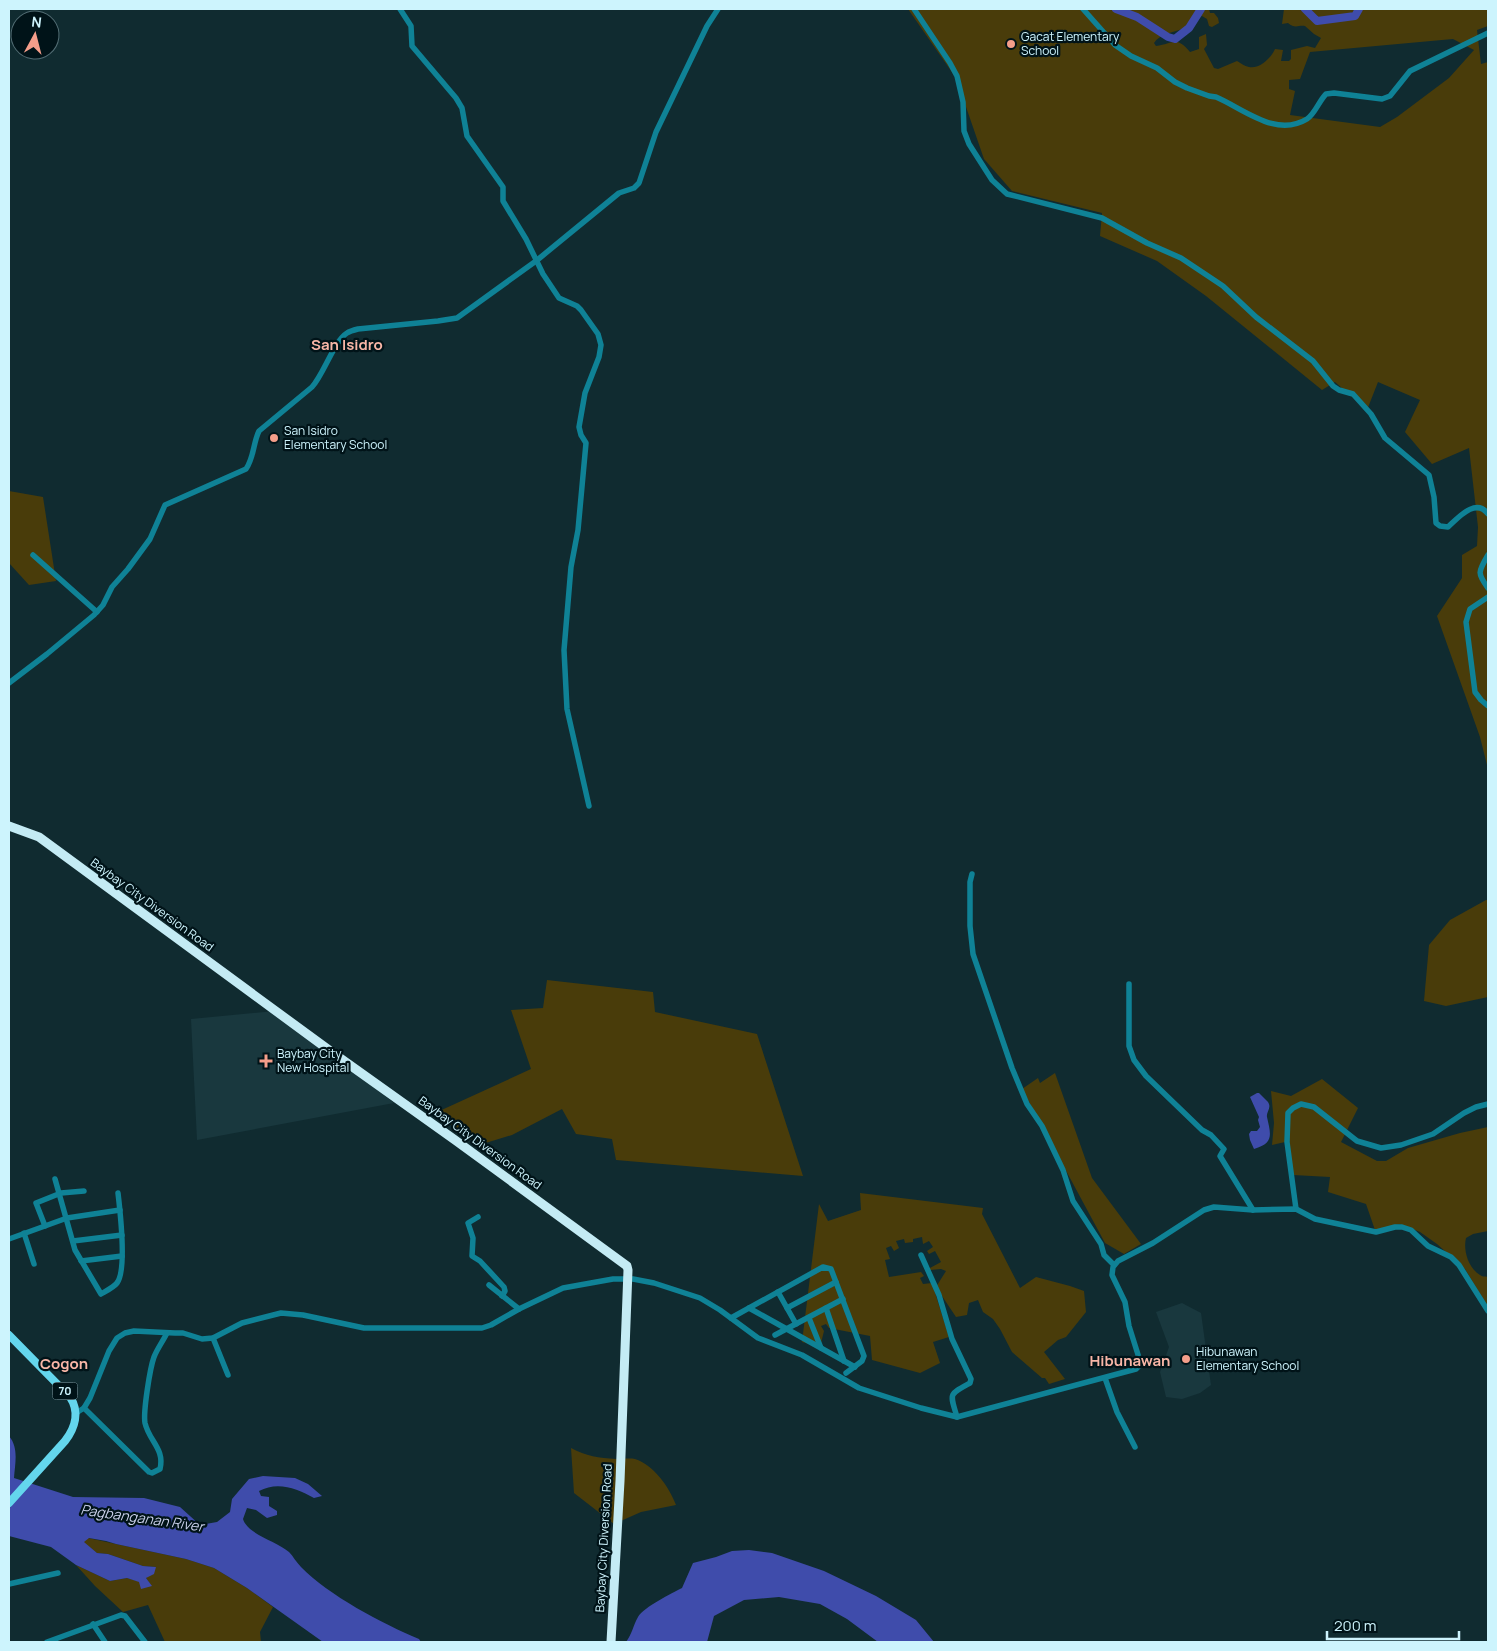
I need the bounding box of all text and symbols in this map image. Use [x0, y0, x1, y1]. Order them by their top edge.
north arrow [10, 10, 60, 60]
text: N [30, 12, 43, 32]
place label: Gacat Elementary School [1021, 28, 1120, 59]
marker: Gacat Elementary School [1005, 38, 1017, 50]
district label: San Isidro [311, 334, 383, 355]
place label: San Isidro Elementary School [284, 422, 387, 453]
marker: San Isidro Elementary School [268, 432, 280, 444]
street label: Baybay City Diversion Road [87, 854, 218, 955]
place label: Baybay City New Hospital [277, 1045, 349, 1076]
marker: Baybay City New Hospital [259, 1054, 273, 1068]
street label: Baybay City Diversion Road [415, 1092, 546, 1193]
place label: Hibunawan Elementary School [1196, 1343, 1299, 1374]
district label: Hibunawan [1090, 1350, 1170, 1371]
district label: Cogon [40, 1353, 88, 1374]
marker: Hibunawan Elementary School [1180, 1353, 1192, 1365]
road number: 70 [52, 1382, 78, 1400]
street label: Baybay City Diversion Road [591, 1463, 616, 1613]
water label: Pagbanganan River [79, 1499, 207, 1536]
scale bar [1327, 1608, 1460, 1640]
text: 200 m [1334, 1615, 1377, 1636]

